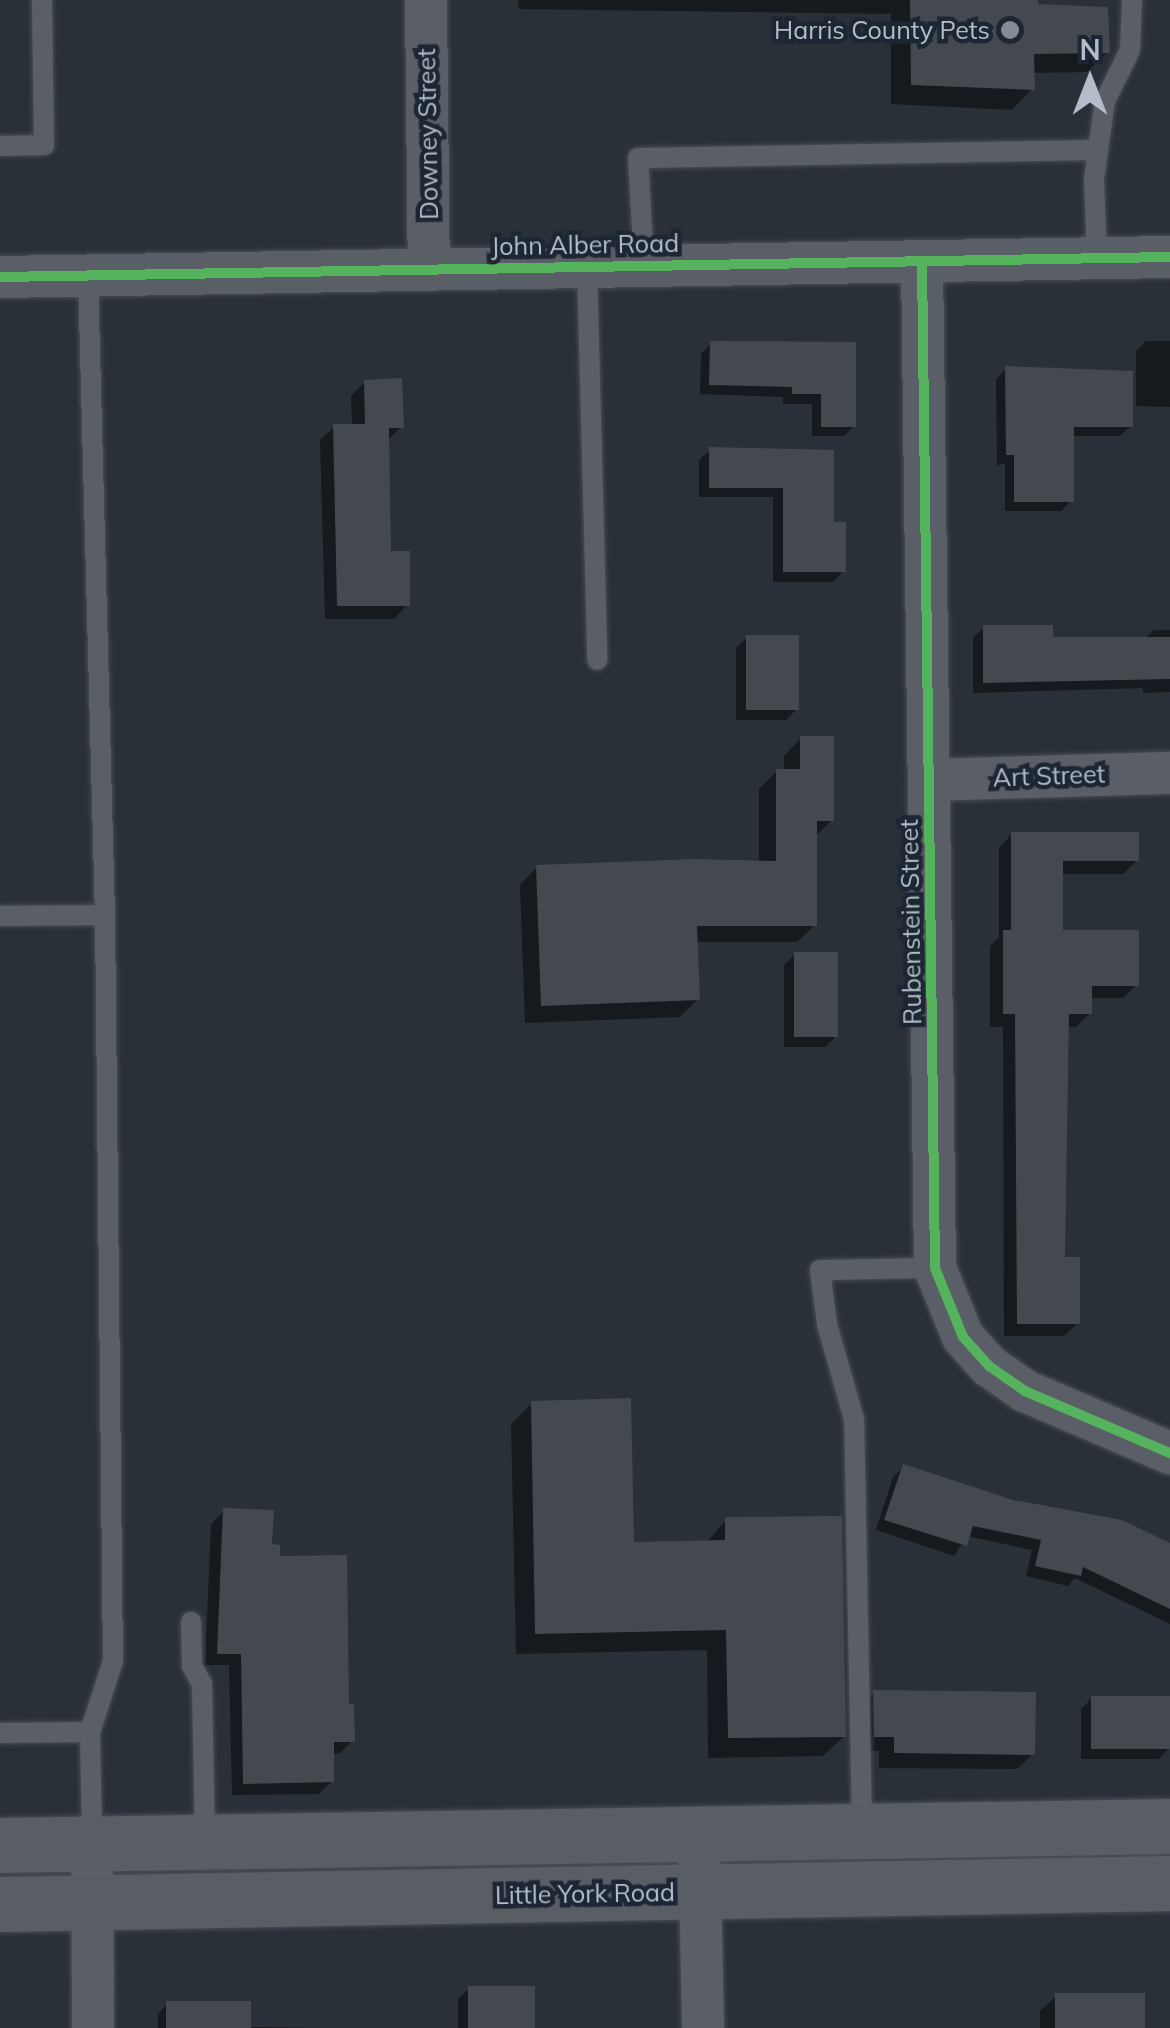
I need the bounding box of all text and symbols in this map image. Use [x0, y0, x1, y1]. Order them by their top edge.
place label: Harris County Pets [774, 15, 990, 45]
marker: Harris County Pets [999, 19, 1021, 41]
north arrow [1040, 30, 1140, 130]
text: N [1079, 32, 1101, 67]
street label: Downey Street [412, 48, 444, 220]
street label: John Alber Road [491, 228, 679, 262]
street label: Art Street [992, 759, 1106, 793]
street label: Rubenstein Street [894, 819, 928, 1025]
street label: Little York Road [495, 1877, 675, 1911]

